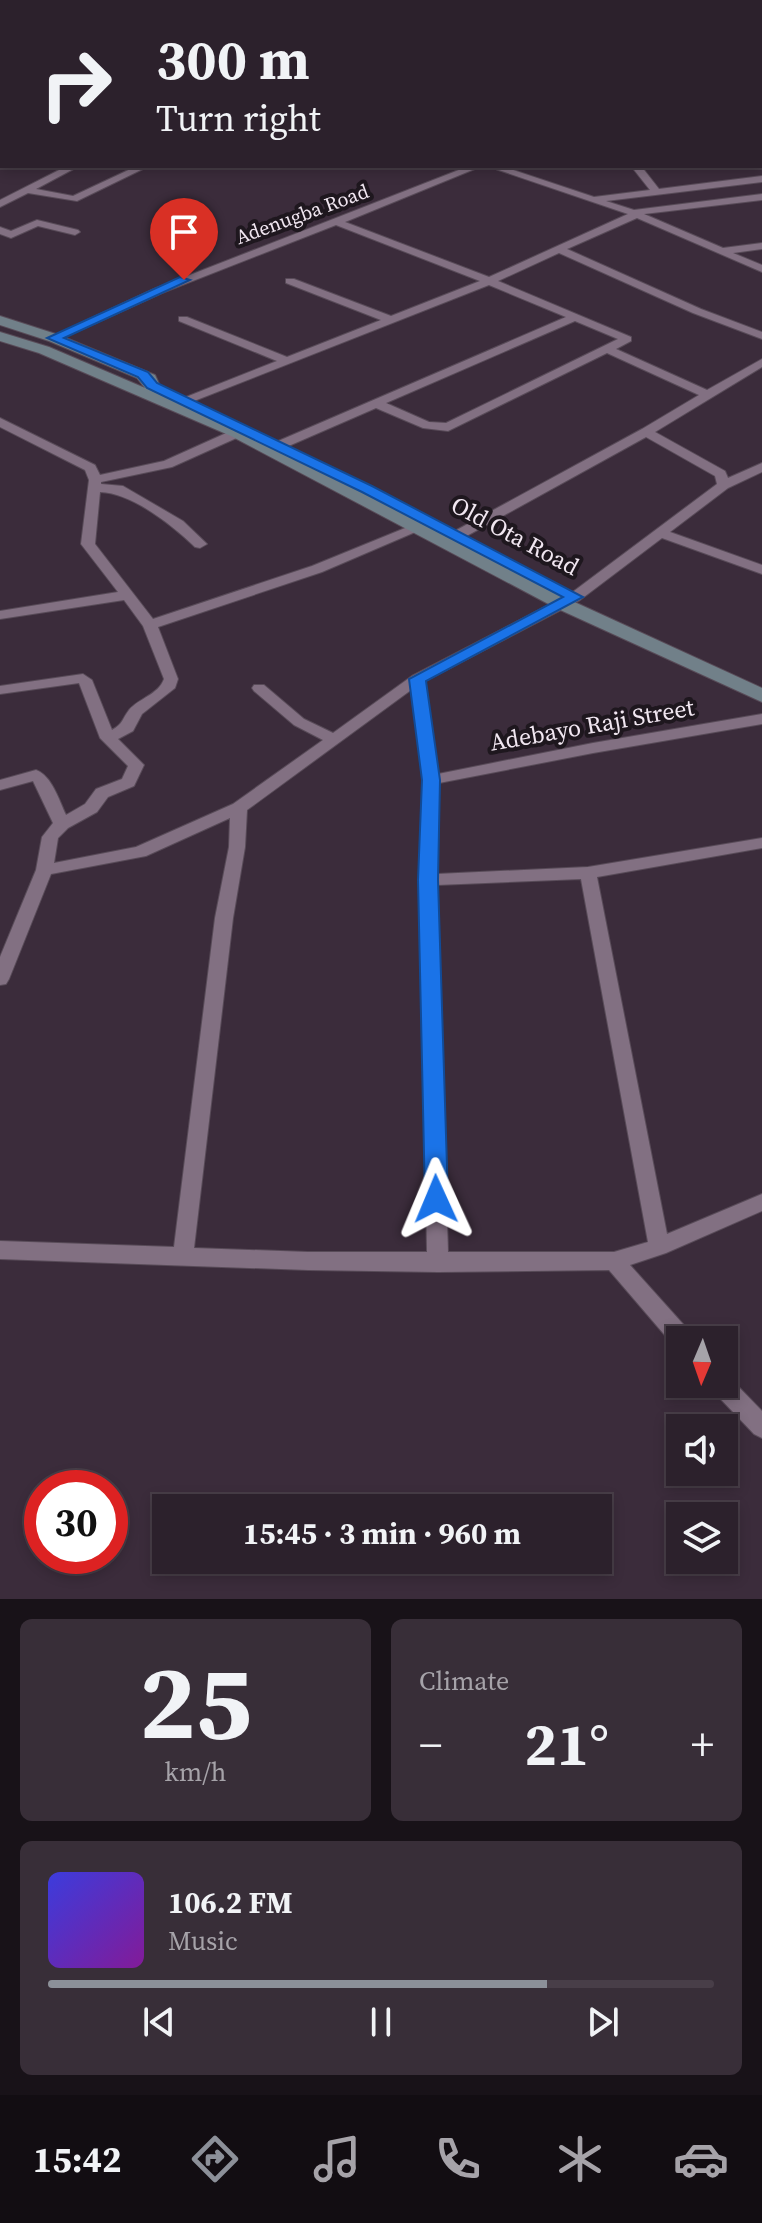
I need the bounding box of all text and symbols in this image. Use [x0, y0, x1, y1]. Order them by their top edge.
text: 300 m [156, 21, 310, 98]
icon: right [24, 32, 128, 136]
text: Turn right [156, 94, 321, 143]
street label: Adenugba Road [232, 177, 373, 251]
pin [150, 198, 218, 280]
icon: arrive [162, 210, 206, 254]
street label: Old Ota Road [446, 488, 585, 583]
street label: Adebayo Raji Street [487, 690, 697, 759]
position arrow [394, 1157, 478, 1241]
north arrow [666, 1326, 738, 1398]
map controls [666, 1326, 738, 1574]
button: sound [666, 1414, 738, 1486]
speed limit sign: 30 [24, 1470, 128, 1574]
button: layers [666, 1502, 738, 1574]
text: 15:45 · 3 min · 960 m [243, 1513, 521, 1554]
text: 25 [139, 1630, 252, 1773]
text: Climate [419, 1663, 509, 1699]
text: 21° [524, 1703, 609, 1785]
text: − [419, 1714, 442, 1775]
text: + [691, 1714, 714, 1775]
text: km/h [165, 1754, 226, 1790]
text: 106.2 FM [168, 1882, 293, 1923]
text: Music [168, 1923, 238, 1959]
icon: previous [137, 2000, 181, 2044]
icon: pause [359, 2000, 403, 2044]
icon: next [581, 2000, 625, 2044]
icon: directions [187, 2131, 243, 2187]
icon: music [309, 2131, 365, 2187]
icon: phone [430, 2131, 486, 2187]
icon: climate [552, 2131, 608, 2187]
icon: car [673, 2131, 729, 2187]
text: 15:42 [33, 2135, 122, 2184]

